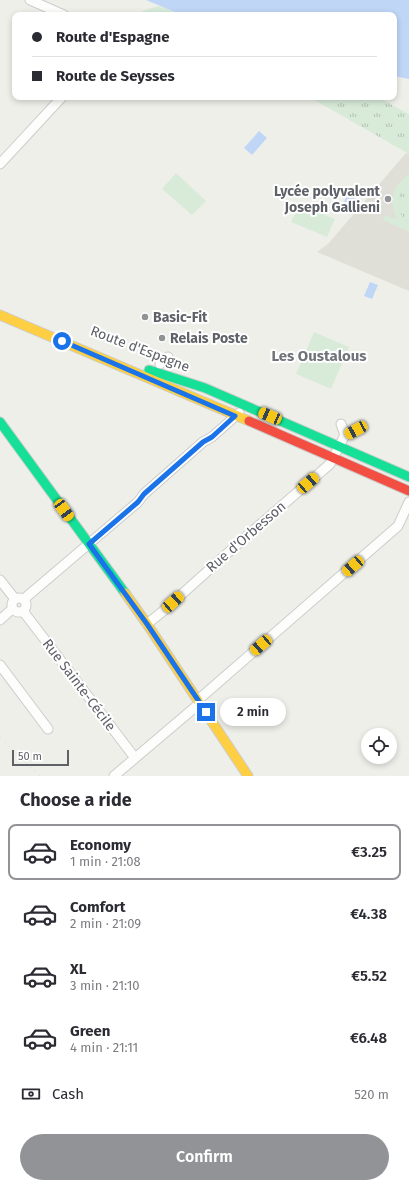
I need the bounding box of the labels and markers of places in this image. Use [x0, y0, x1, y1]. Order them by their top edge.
place label: Lycée polyvalent Joseph Gallieni [274, 183, 381, 216]
marker: Lycée polyvalent Joseph Gallieni [383, 194, 393, 204]
place label: Basic-Fit [153, 309, 208, 326]
marker: Basic-Fit [140, 312, 150, 322]
place label: Relais Poste [170, 330, 248, 347]
marker: Relais Poste [157, 333, 167, 343]

